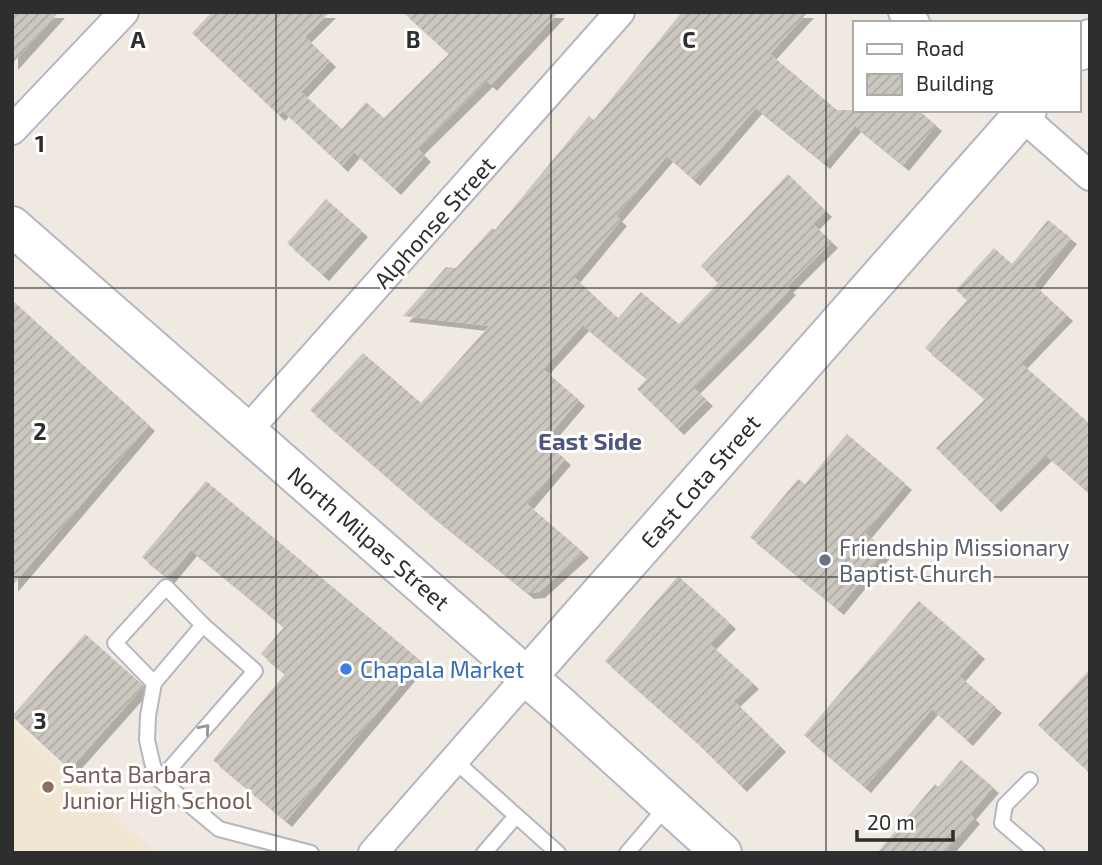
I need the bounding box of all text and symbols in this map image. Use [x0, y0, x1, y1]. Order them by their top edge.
legend [853, 21, 1081, 112]
text: A [130, 25, 146, 53]
text: B [406, 25, 420, 53]
text: C [682, 25, 696, 53]
text: Road [916, 35, 964, 60]
text: Building [916, 70, 994, 95]
text: 1 [35, 129, 45, 157]
street label: Alphonse Street [368, 150, 501, 294]
street label: East Cota Street [634, 408, 766, 553]
text: 2 [33, 417, 47, 445]
district label: East Side [538, 426, 642, 455]
street label: North Milpas Street [282, 460, 456, 616]
place label: Friendship Missionary Baptist Church [839, 533, 1069, 587]
marker: Friendship Missionary Baptist Church [817, 552, 833, 568]
place label: Chapala Market [360, 655, 524, 683]
marker: Chapala Market [338, 661, 354, 677]
text: 3 [33, 706, 47, 734]
one-way arrow [197, 724, 209, 737]
place label: Santa Barbara Junior High School [62, 760, 252, 814]
marker: Santa Barbara Junior High School [40, 779, 56, 795]
scale bar [857, 798, 953, 842]
text: 20 m [867, 809, 915, 834]

